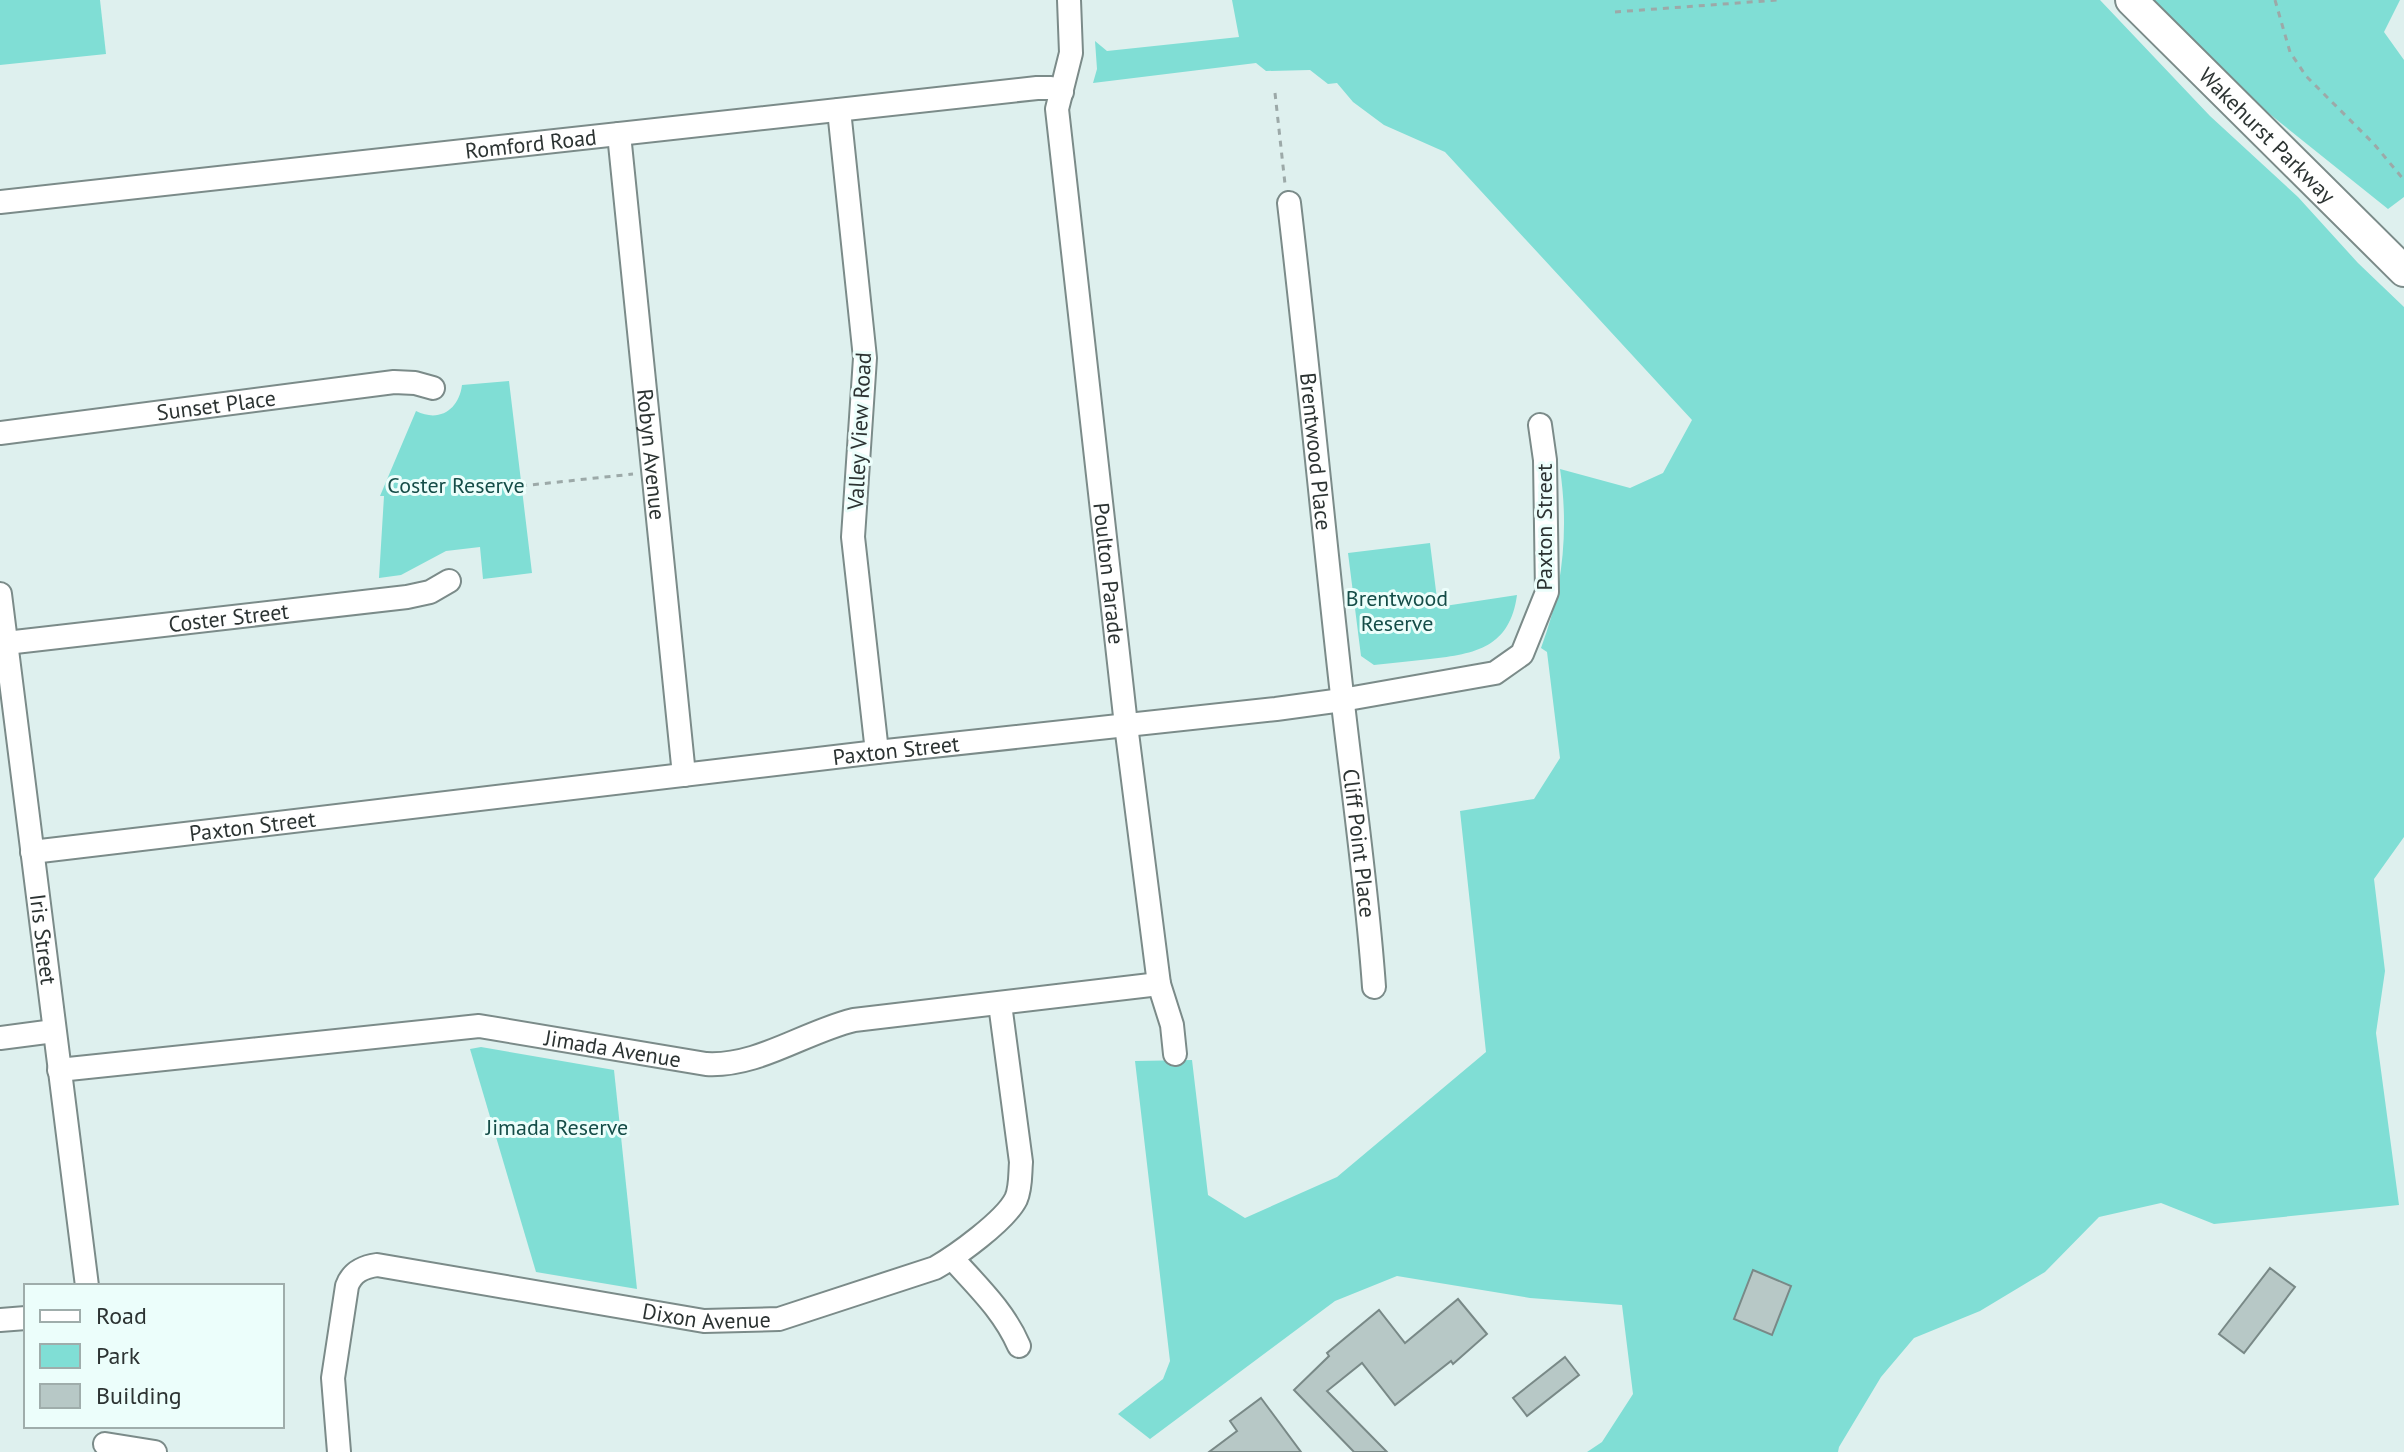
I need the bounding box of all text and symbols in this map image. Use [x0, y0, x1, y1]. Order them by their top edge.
street label: Wakehurst Parkway [2193, 61, 2342, 210]
street label: Romford Road [464, 123, 598, 165]
street label: Valley View Road [841, 351, 877, 512]
street label: Brentwood Place [1294, 371, 1338, 532]
street label: Sunset Place [155, 383, 277, 427]
street label: Robyn Avenue [631, 387, 672, 521]
street label: Paxton Street [1530, 463, 1558, 590]
park label: Coster Reserve [387, 471, 525, 499]
street label: Poulton Parade [1087, 501, 1131, 646]
park label: Brentwood Reserve [1346, 584, 1448, 637]
street label: Coster Street [167, 597, 291, 638]
street label: Paxton Street [831, 729, 961, 771]
street label: Cliff Point Place [1337, 767, 1382, 919]
street label: Paxton Street [188, 804, 318, 847]
street label: Iris Street [24, 892, 63, 987]
street label: Jimada Avenue [542, 1023, 683, 1074]
park label: Jimada Reserve [485, 1113, 628, 1141]
legend [24, 1284, 284, 1428]
street label: Dixon Avenue [640, 1297, 771, 1335]
text: Road [96, 1300, 147, 1331]
text: Park [96, 1340, 141, 1371]
text: Building [96, 1380, 182, 1411]

